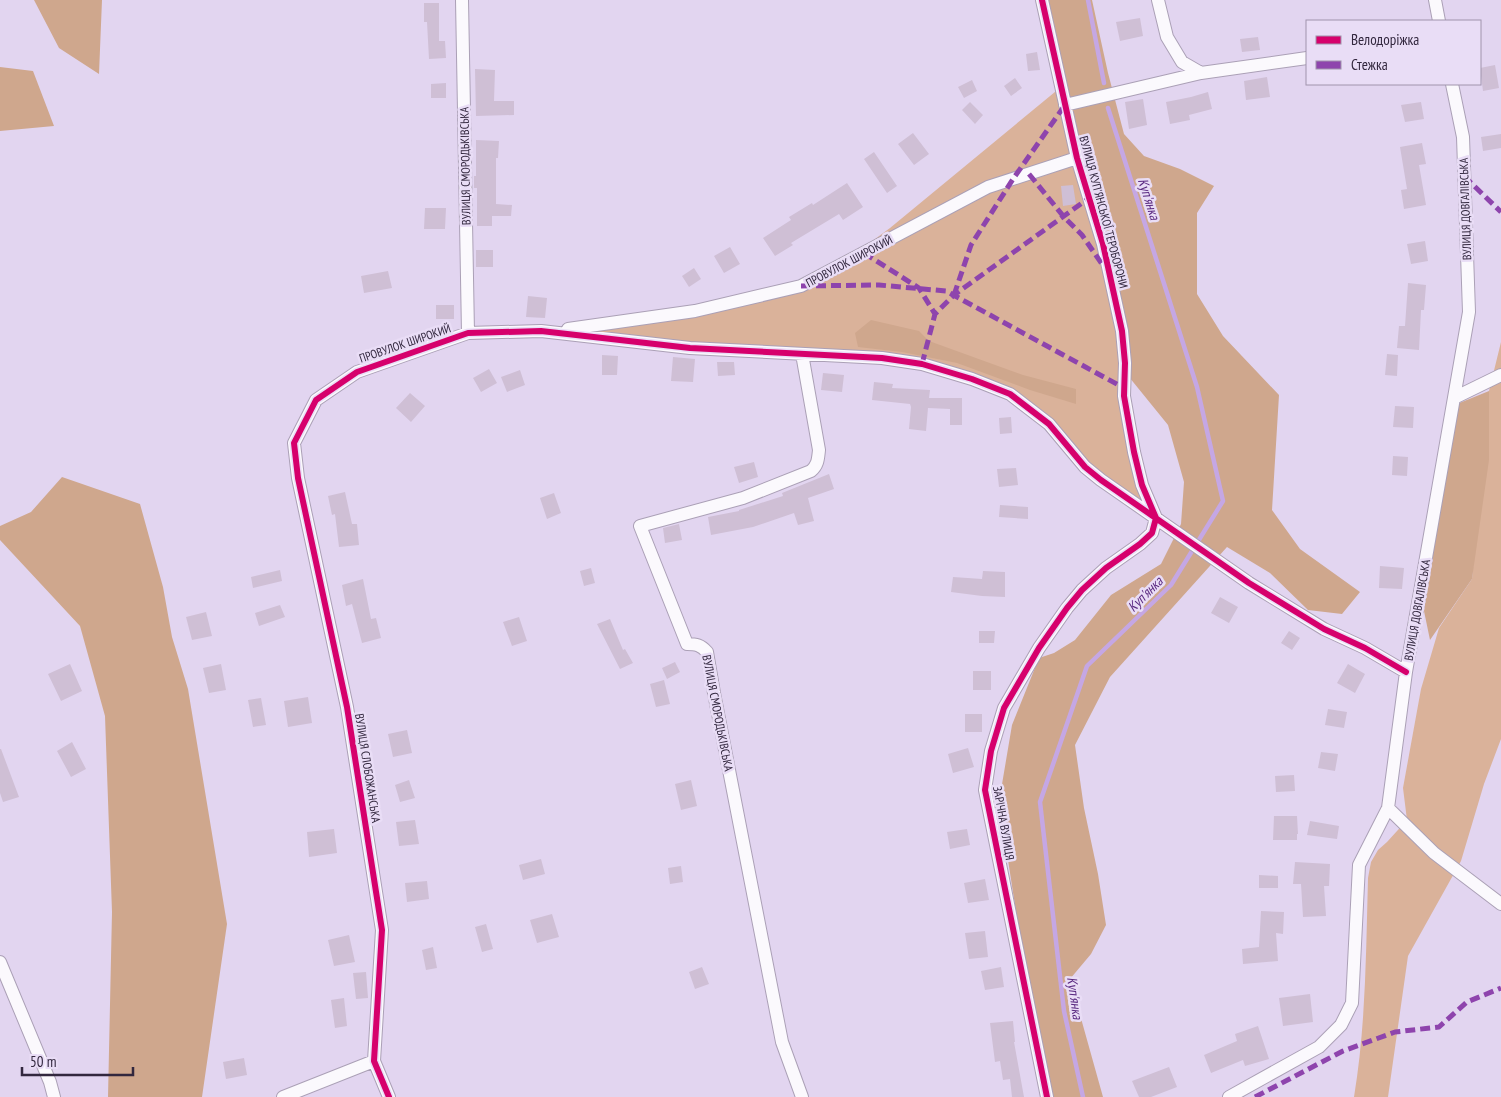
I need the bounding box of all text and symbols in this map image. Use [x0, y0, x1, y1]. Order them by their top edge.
legend [1306, 20, 1481, 85]
text: Велодоріжка [1351, 30, 1419, 49]
text: Стежка [1351, 55, 1388, 74]
street label: ВУЛИЦЯ СМОРОДЬКІВСЬКА [456, 106, 474, 225]
street label: ВУЛИЦЯ КУП'ЯНСЬКОЇ ТЕРОБОРОНИ [1076, 134, 1132, 290]
street label: ВУЛИЦЯ ДОВГАЛІВСЬКА [1456, 157, 1474, 261]
water label: Куп'янка [1134, 176, 1165, 223]
street label: ПРОВУЛОК ШИРОКИЙ [803, 232, 895, 290]
street label: ПРОВУЛОК ШИРОКИЙ [357, 320, 453, 366]
street label: ВУЛИЦЯ ДОВГАЛІВСЬКА [1401, 558, 1433, 662]
water label: Куп'янка [1124, 572, 1167, 615]
street label: ВУЛИЦЯ СМОРОДЬКІВСЬКА [699, 654, 737, 773]
street label: ВУЛИЦЯ СЛОБОЖАНСЬКА [352, 712, 384, 824]
street label: ЗАРІЧНА ВУЛИЦЯ [990, 785, 1018, 861]
water label: Куп'янка [1063, 976, 1087, 1022]
scale bar [22, 1044, 134, 1076]
text: 50 m [30, 1052, 56, 1071]

